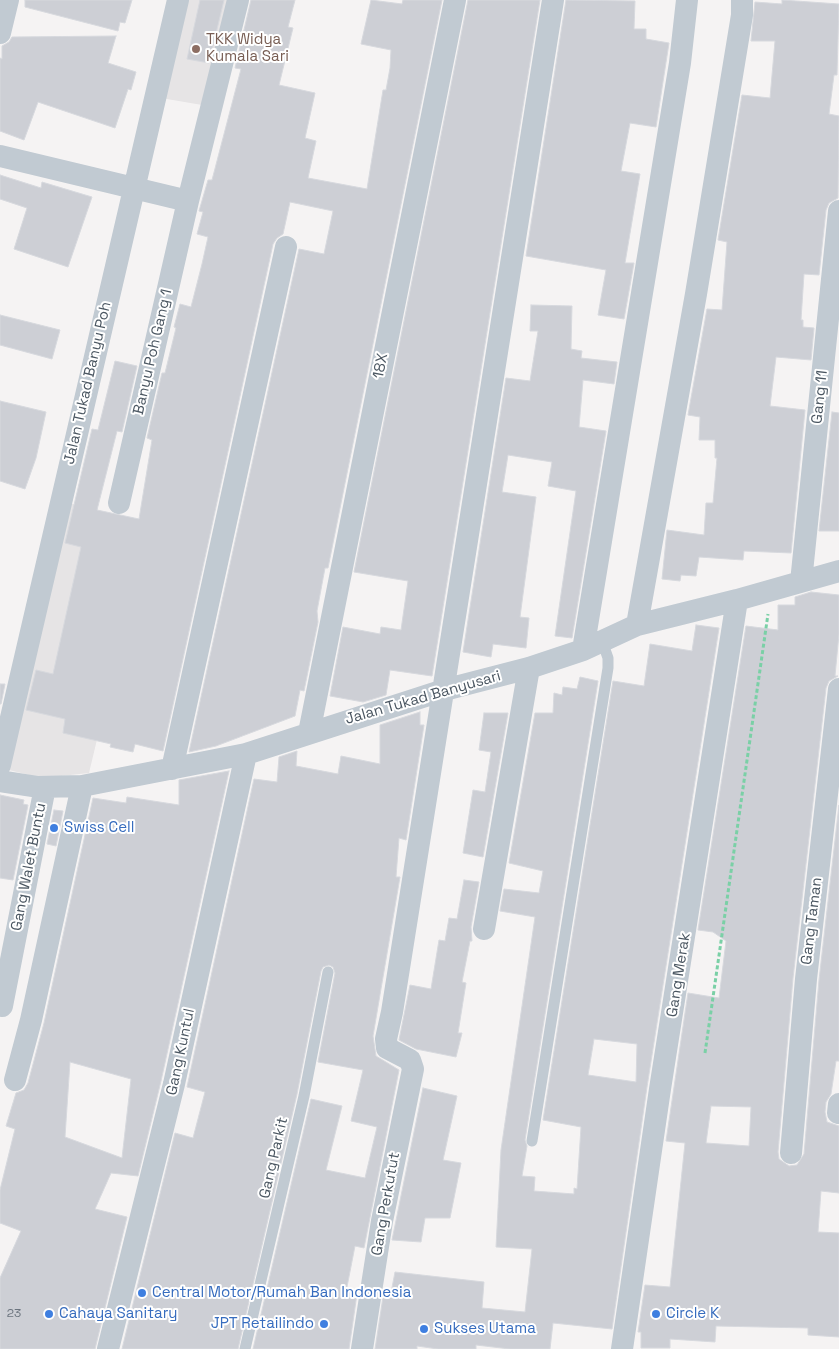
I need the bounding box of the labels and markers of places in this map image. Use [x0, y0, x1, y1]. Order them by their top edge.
place label: TKK Widya Kumala Sari [206, 31, 289, 66]
marker: TKK Widya Kumala Sari [190, 43, 202, 55]
place label: Swiss Cell [64, 819, 134, 837]
marker: Swiss Cell [48, 822, 60, 834]
place label: Central Motor/Rumah Ban Indonesia [152, 1284, 411, 1302]
marker: Central Motor/Rumah Ban Indonesia [136, 1287, 148, 1299]
place label: Cahaya Sanitary [59, 1305, 178, 1323]
place label: Circle K [666, 1305, 719, 1323]
marker: Cahaya Sanitary [43, 1308, 55, 1320]
marker: Circle K [650, 1308, 662, 1320]
place label: JPT Retailindo [211, 1315, 314, 1333]
marker: JPT Retailindo [318, 1318, 330, 1330]
place label: Sukses Utama [434, 1320, 536, 1338]
marker: Sukses Utama [418, 1323, 430, 1335]

